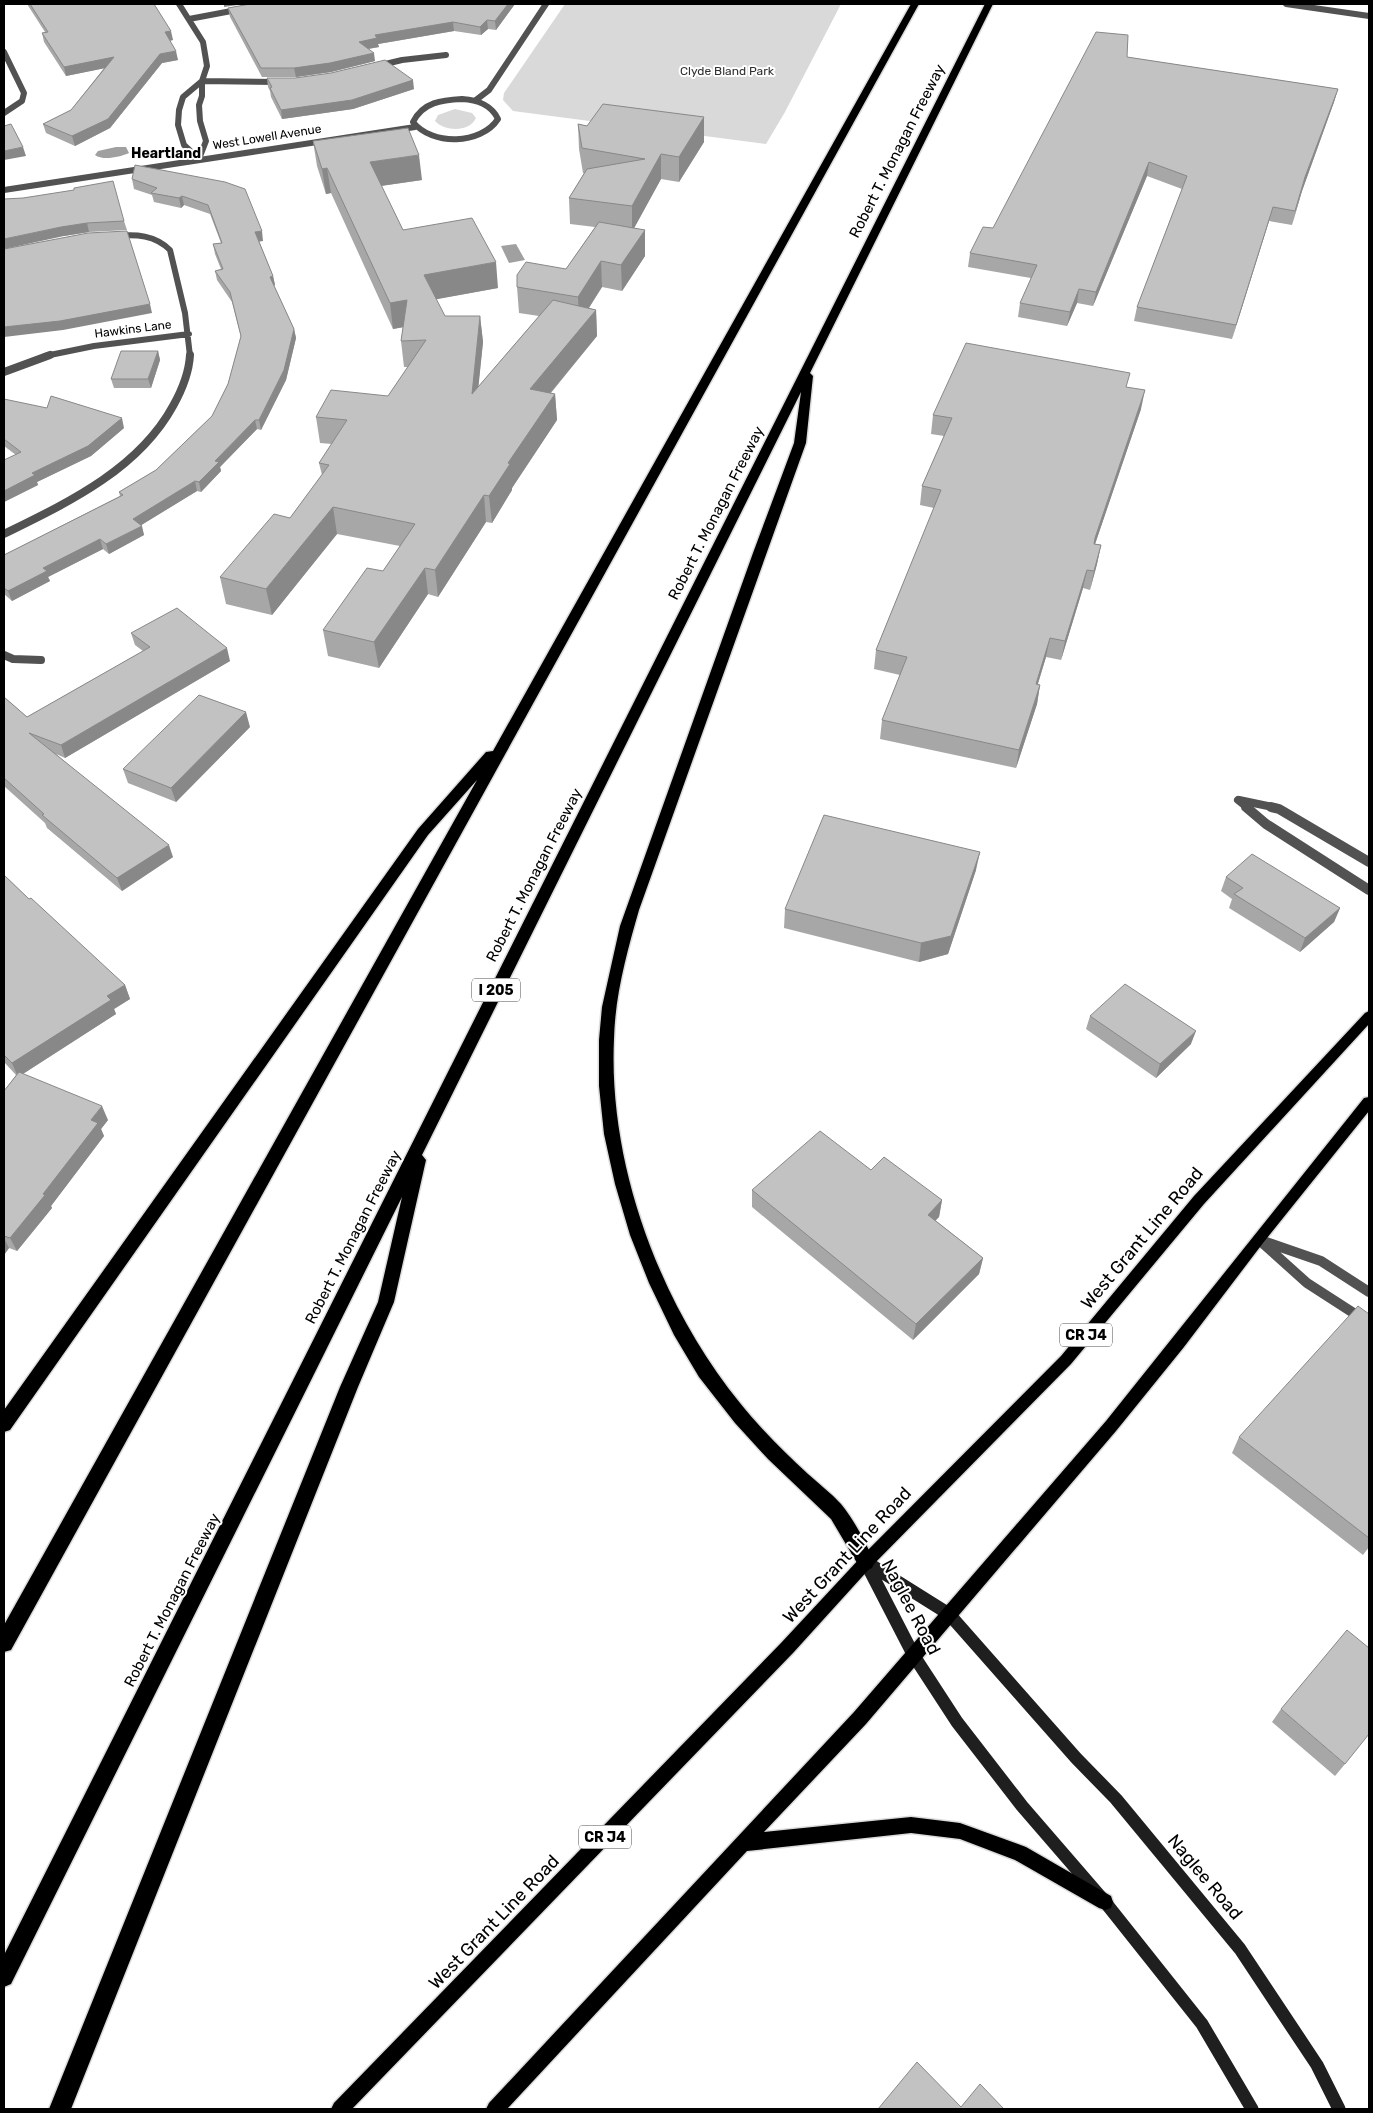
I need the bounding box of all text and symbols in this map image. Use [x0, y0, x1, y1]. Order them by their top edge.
street label: Robert T. Monagan Freeway [845, 61, 949, 241]
park label: Clyde Bland Park [680, 64, 775, 78]
street label: West Lowell Avenue [212, 121, 323, 153]
district label: Heartland [131, 145, 201, 162]
street label: Hawkins Lane [94, 317, 173, 341]
street label: Robert T. Monagan Freeway [664, 423, 768, 603]
street label: Robert T. Monagan Freeway [482, 785, 586, 965]
road number: I 205 [472, 978, 520, 1002]
street label: Robert T. Monagan Freeway [301, 1147, 405, 1327]
street label: West Grant Line Road [1076, 1163, 1208, 1313]
road number: CR J4 [1060, 1324, 1112, 1346]
street label: West Grant Line Road [778, 1482, 916, 1628]
street label: Robert T. Monagan Freeway [120, 1510, 224, 1690]
street label: Naglee Road [877, 1556, 945, 1658]
road number: CR J4 [579, 1825, 631, 1848]
street label: Naglee Road [1163, 1830, 1247, 1924]
street label: West Grant Line Road [424, 1850, 564, 1994]

